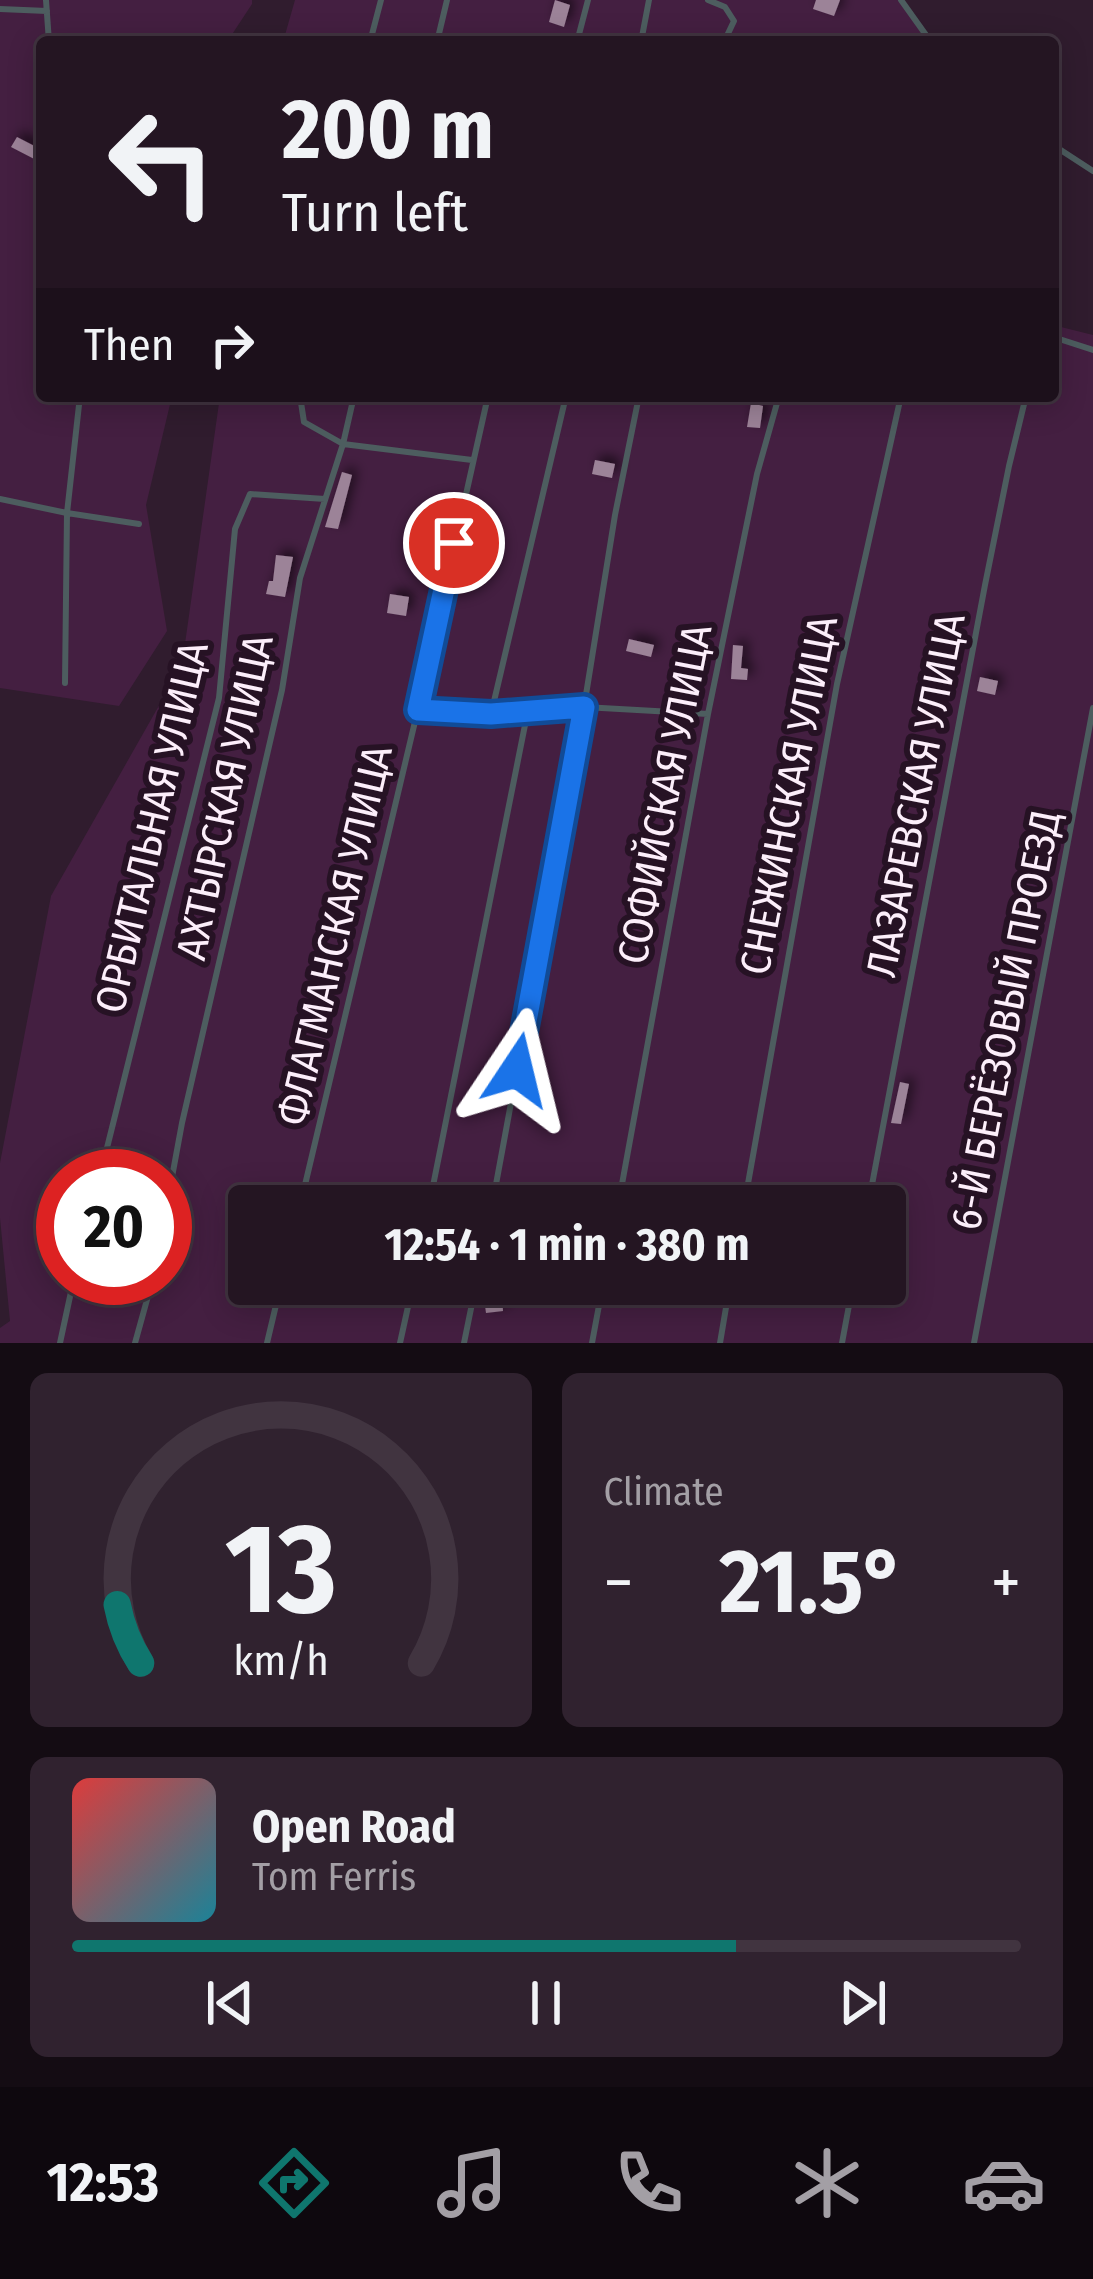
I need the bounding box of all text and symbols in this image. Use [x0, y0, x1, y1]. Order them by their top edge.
text: 200 m [282, 79, 494, 180]
icon: left [84, 84, 240, 240]
text: Turn left [282, 181, 468, 245]
icon: right [199, 312, 265, 378]
text: Then [84, 318, 175, 372]
pin [403, 492, 505, 594]
icon: arrive [421, 510, 487, 576]
street label: ЛАЗАРЕВСКАЯ УЛИЦА [856, 609, 976, 981]
street label: СНЕЖИНСКАЯ УЛИЦА [730, 612, 848, 979]
street label: СОФИЙСКАЯ УЛИЦА [608, 620, 722, 968]
street label: АХТЫРСКАЯ УЛИЦА [166, 630, 284, 964]
street label: ОРБИТАЛЬНАЯ УЛИЦА [85, 637, 219, 1018]
street label: ФЛАГМАНСКАЯ УЛИЦА [267, 740, 403, 1130]
street label: 6-Й БЕРЁЗОВЫЙ ПРОЕЗД [941, 806, 1071, 1234]
position arrow [454, 1007, 580, 1133]
speed limit sign: 20 [36, 1149, 192, 1305]
text: 12:54 · 1 min · 380 m [384, 1218, 750, 1272]
text: Climate [604, 1469, 724, 1515]
text: 13 [225, 1495, 337, 1645]
text: 21.5° [720, 1528, 905, 1636]
text: − [604, 1543, 633, 1622]
text: + [991, 1543, 1021, 1622]
text: km/h [233, 1635, 329, 1686]
text: Open Road [252, 1800, 456, 1854]
text: Tom Ferris [252, 1854, 416, 1900]
icon: previous [197, 1970, 263, 2036]
icon: pause [513, 1970, 579, 2036]
icon: next [830, 1970, 896, 2036]
icon: directions [252, 2141, 336, 2225]
icon: music [430, 2141, 514, 2225]
icon: phone [607, 2141, 691, 2225]
icon: climate [785, 2141, 869, 2225]
icon: car [962, 2141, 1046, 2225]
text: 12:53 [47, 2151, 159, 2215]

